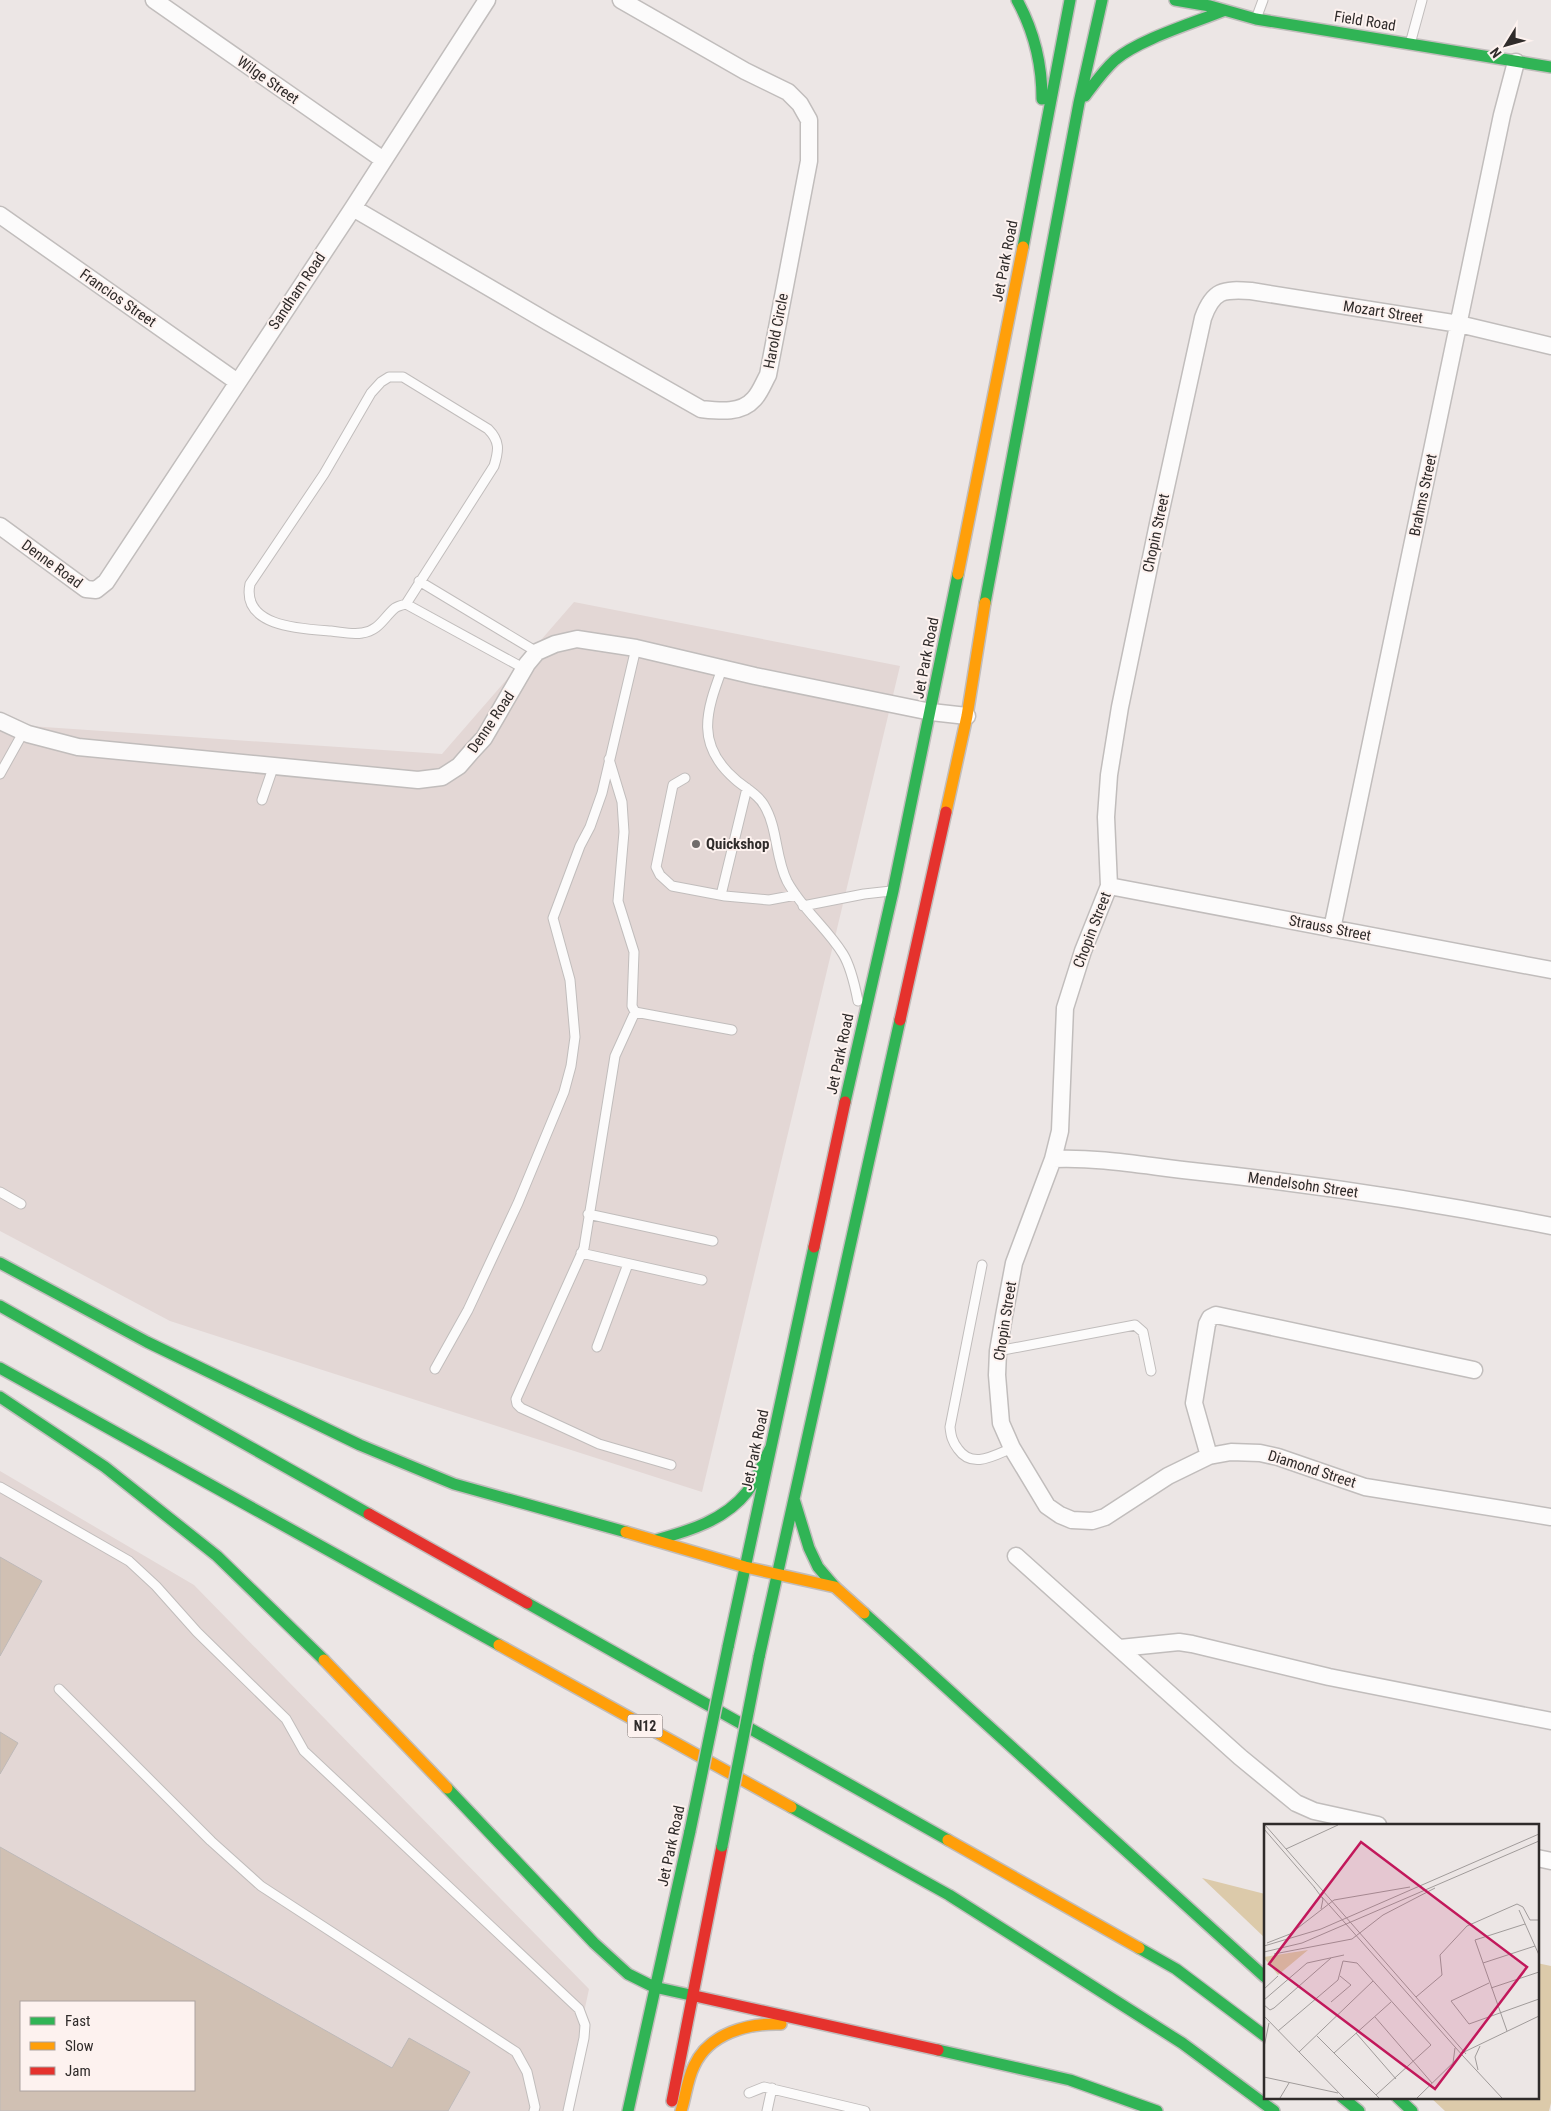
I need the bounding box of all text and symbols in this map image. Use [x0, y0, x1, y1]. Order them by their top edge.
street label: Field Road [1333, 7, 1397, 35]
north arrow [1481, 20, 1531, 70]
text: N [1487, 45, 1505, 61]
street label: Wilge Street [234, 52, 302, 108]
street label: Jet Park Road [988, 219, 1022, 303]
street label: Sandham Road [265, 249, 329, 333]
street label: Francios Street [76, 265, 160, 331]
street label: Harold Circle [760, 292, 792, 370]
street label: Mozart Street [1342, 297, 1424, 327]
street label: Brahms Street [1406, 452, 1440, 538]
street label: Chopin Street [1139, 492, 1173, 574]
street label: Denne Road [18, 536, 86, 592]
street label: Jet Park Road [909, 616, 943, 700]
street label: Denne Road [464, 688, 518, 756]
place label: Quickshop [706, 835, 769, 853]
marker: Quickshop [690, 838, 702, 850]
street label: Chopin Street [1069, 889, 1115, 971]
street label: Strauss Street [1287, 911, 1373, 945]
street label: Jet Park Road [823, 1012, 857, 1096]
street label: Mendelsohn Street [1247, 1168, 1359, 1202]
street label: Chopin Street [990, 1280, 1020, 1362]
street label: Jet Park Road [738, 1408, 772, 1492]
street label: Diamond Street [1266, 1446, 1358, 1492]
road number: N12 [628, 1714, 662, 1738]
street label: Jet Park Road [654, 1804, 688, 1888]
inset map [1264, 1824, 1538, 2098]
legend [20, 2001, 195, 2091]
text: Fast [65, 2012, 90, 2030]
text: Slow [65, 2037, 94, 2055]
text: Jam [65, 2062, 91, 2080]

